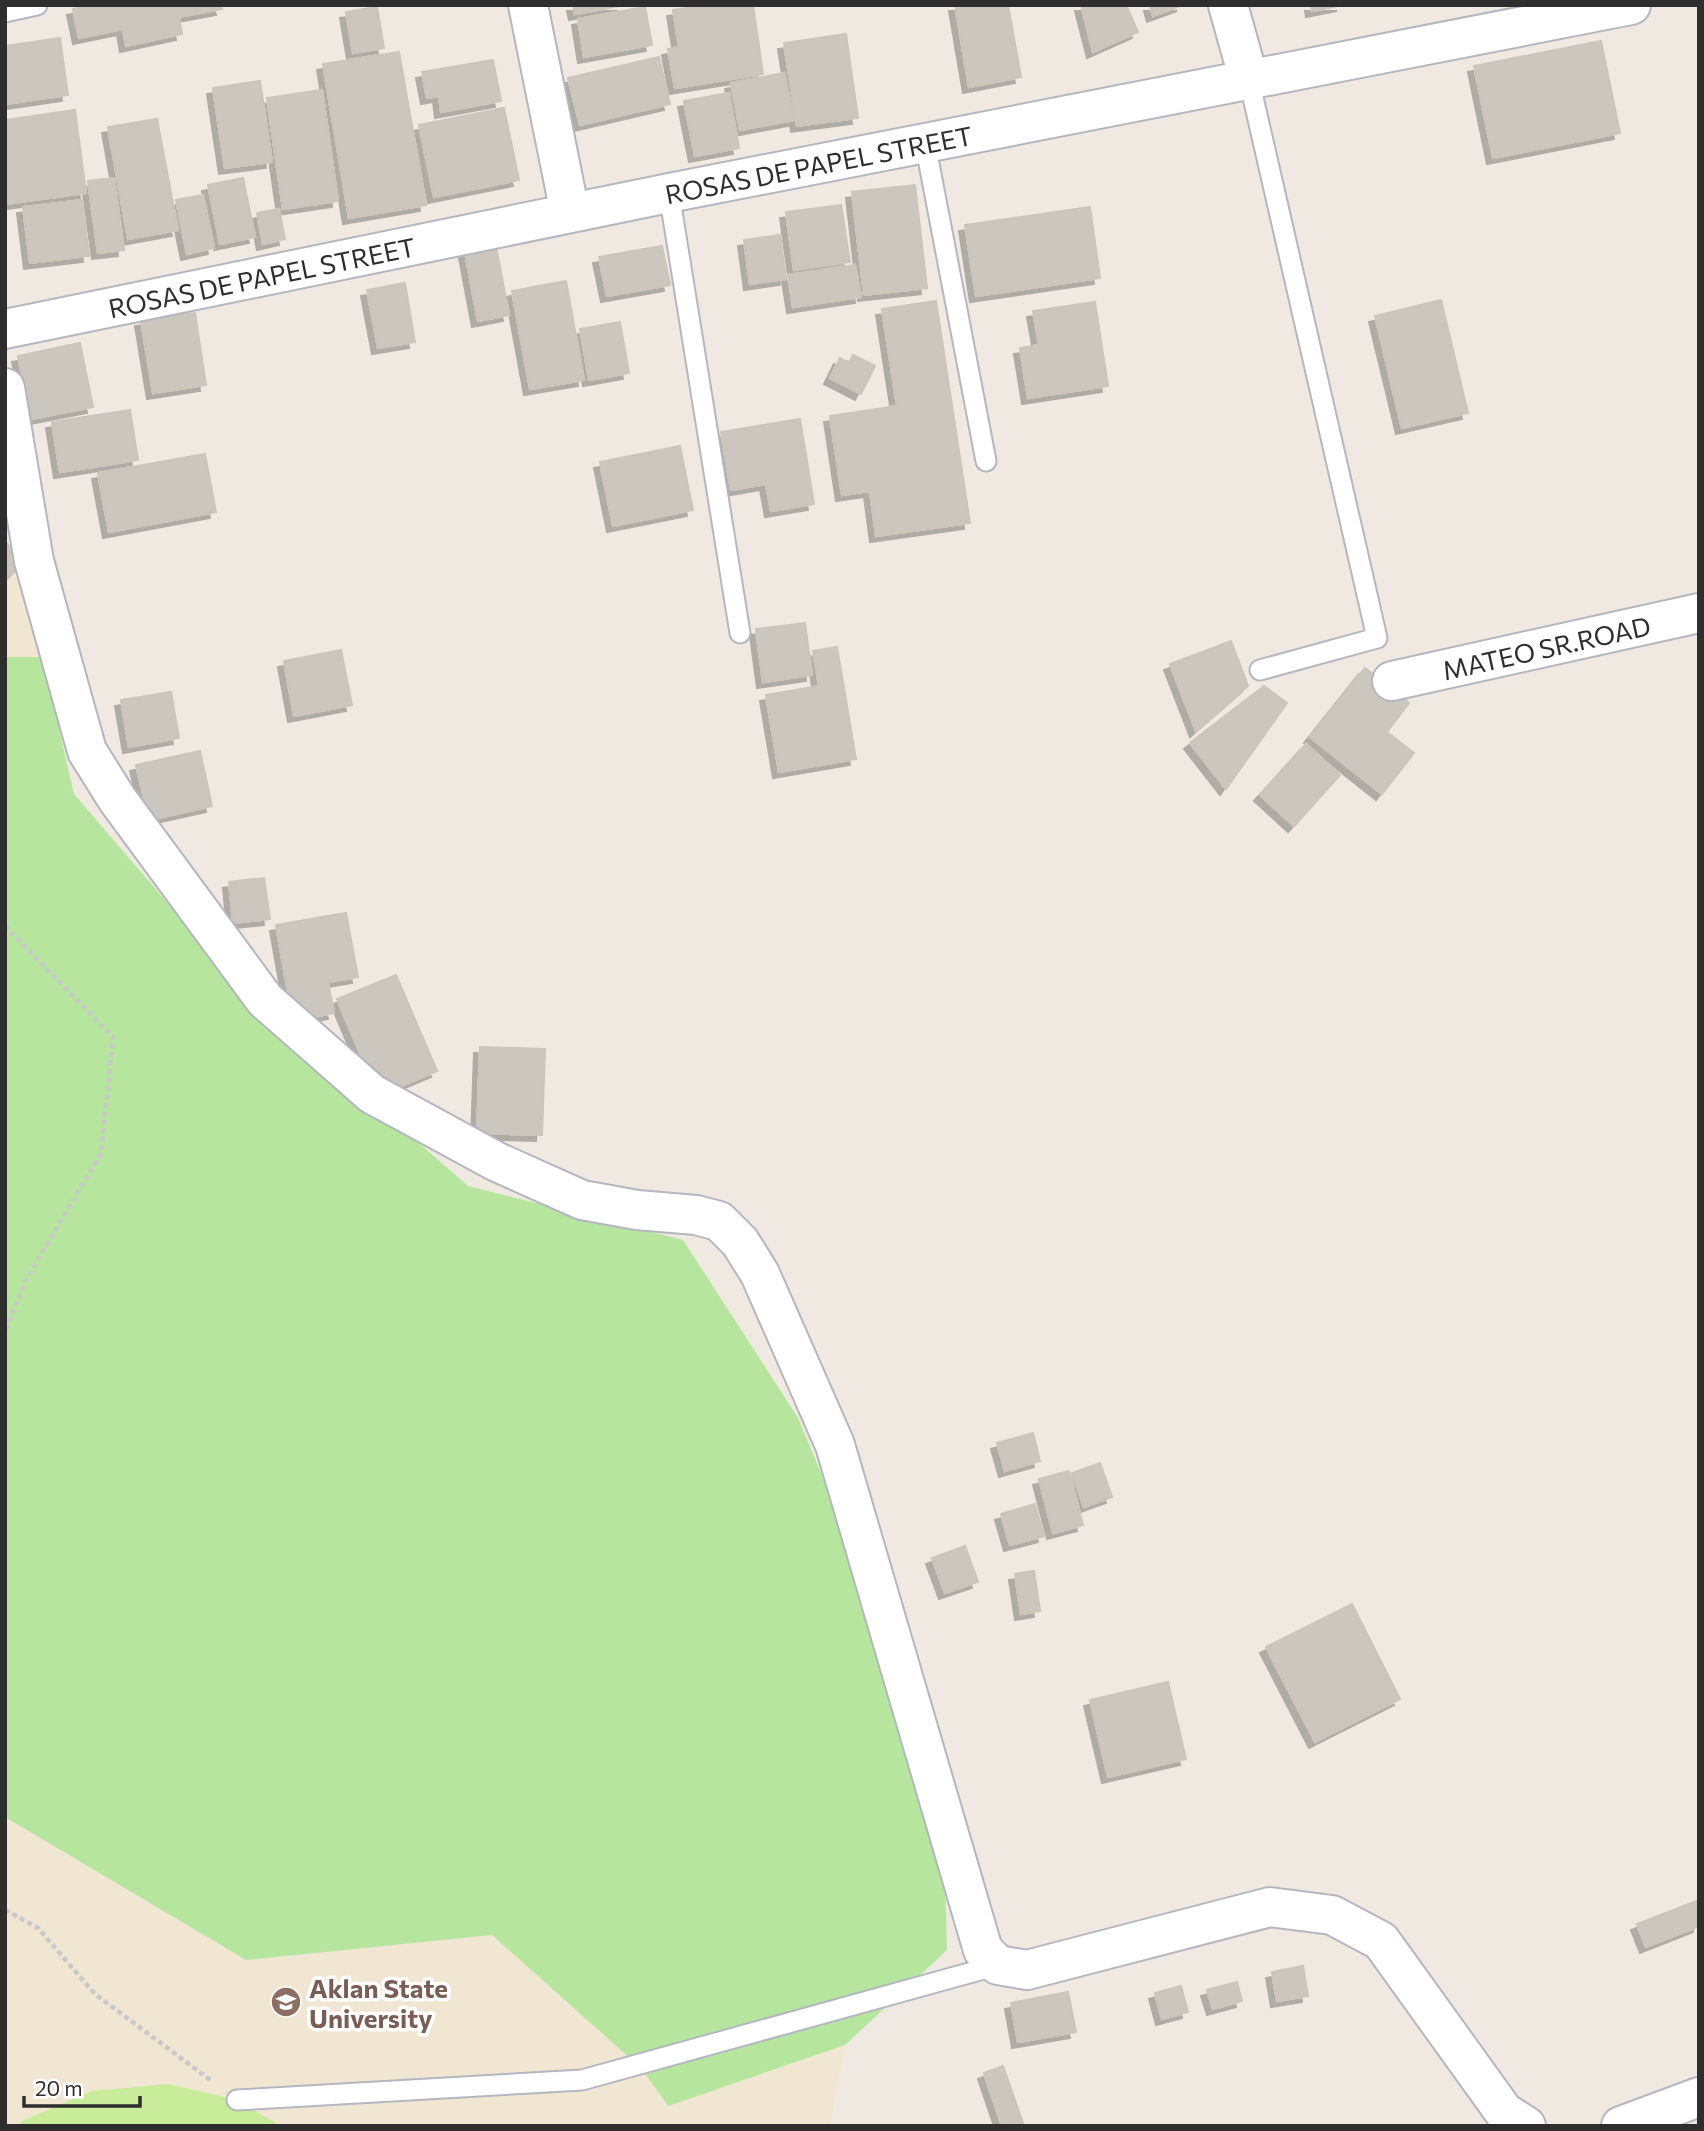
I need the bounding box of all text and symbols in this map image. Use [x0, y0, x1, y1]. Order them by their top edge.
street label: ROSAS DE PAPEL STREET [662, 119, 975, 209]
street label: ROSAS DE PAPEL STREET [106, 230, 418, 323]
street label: MATEO SR.ROAD [1439, 609, 1653, 685]
place label: Aklan State University [309, 1972, 448, 2033]
school or university icon: Aklan State University [269, 1985, 303, 2019]
scale bar [24, 2064, 140, 2108]
text: 20 m [35, 2075, 83, 2100]

